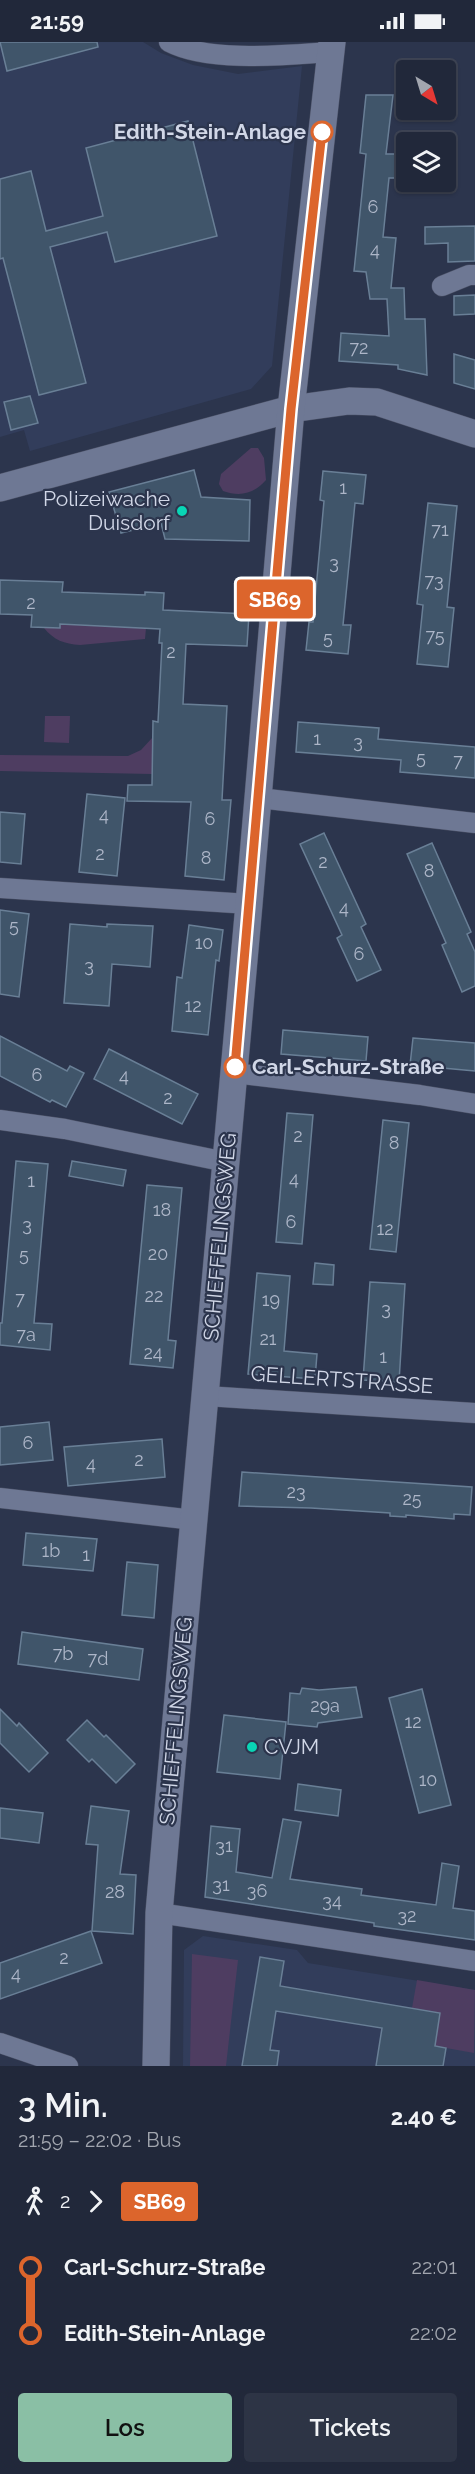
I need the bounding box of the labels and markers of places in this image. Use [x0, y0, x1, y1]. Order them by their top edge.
place label: Edith-Stein-Anlage [114, 119, 306, 144]
marker: Edith-Stein-Anlage [311, 121, 333, 143]
place label: Polizeiwache Duisdorf [43, 486, 171, 535]
marker: Polizeiwache Duisdorf [175, 504, 189, 518]
place label: Carl-Schurz-Straße [252, 1054, 445, 1079]
marker: Carl-Schurz-Straße [224, 1056, 246, 1078]
place label: CVJM [264, 1734, 319, 1759]
marker: CVJM [245, 1740, 259, 1754]

